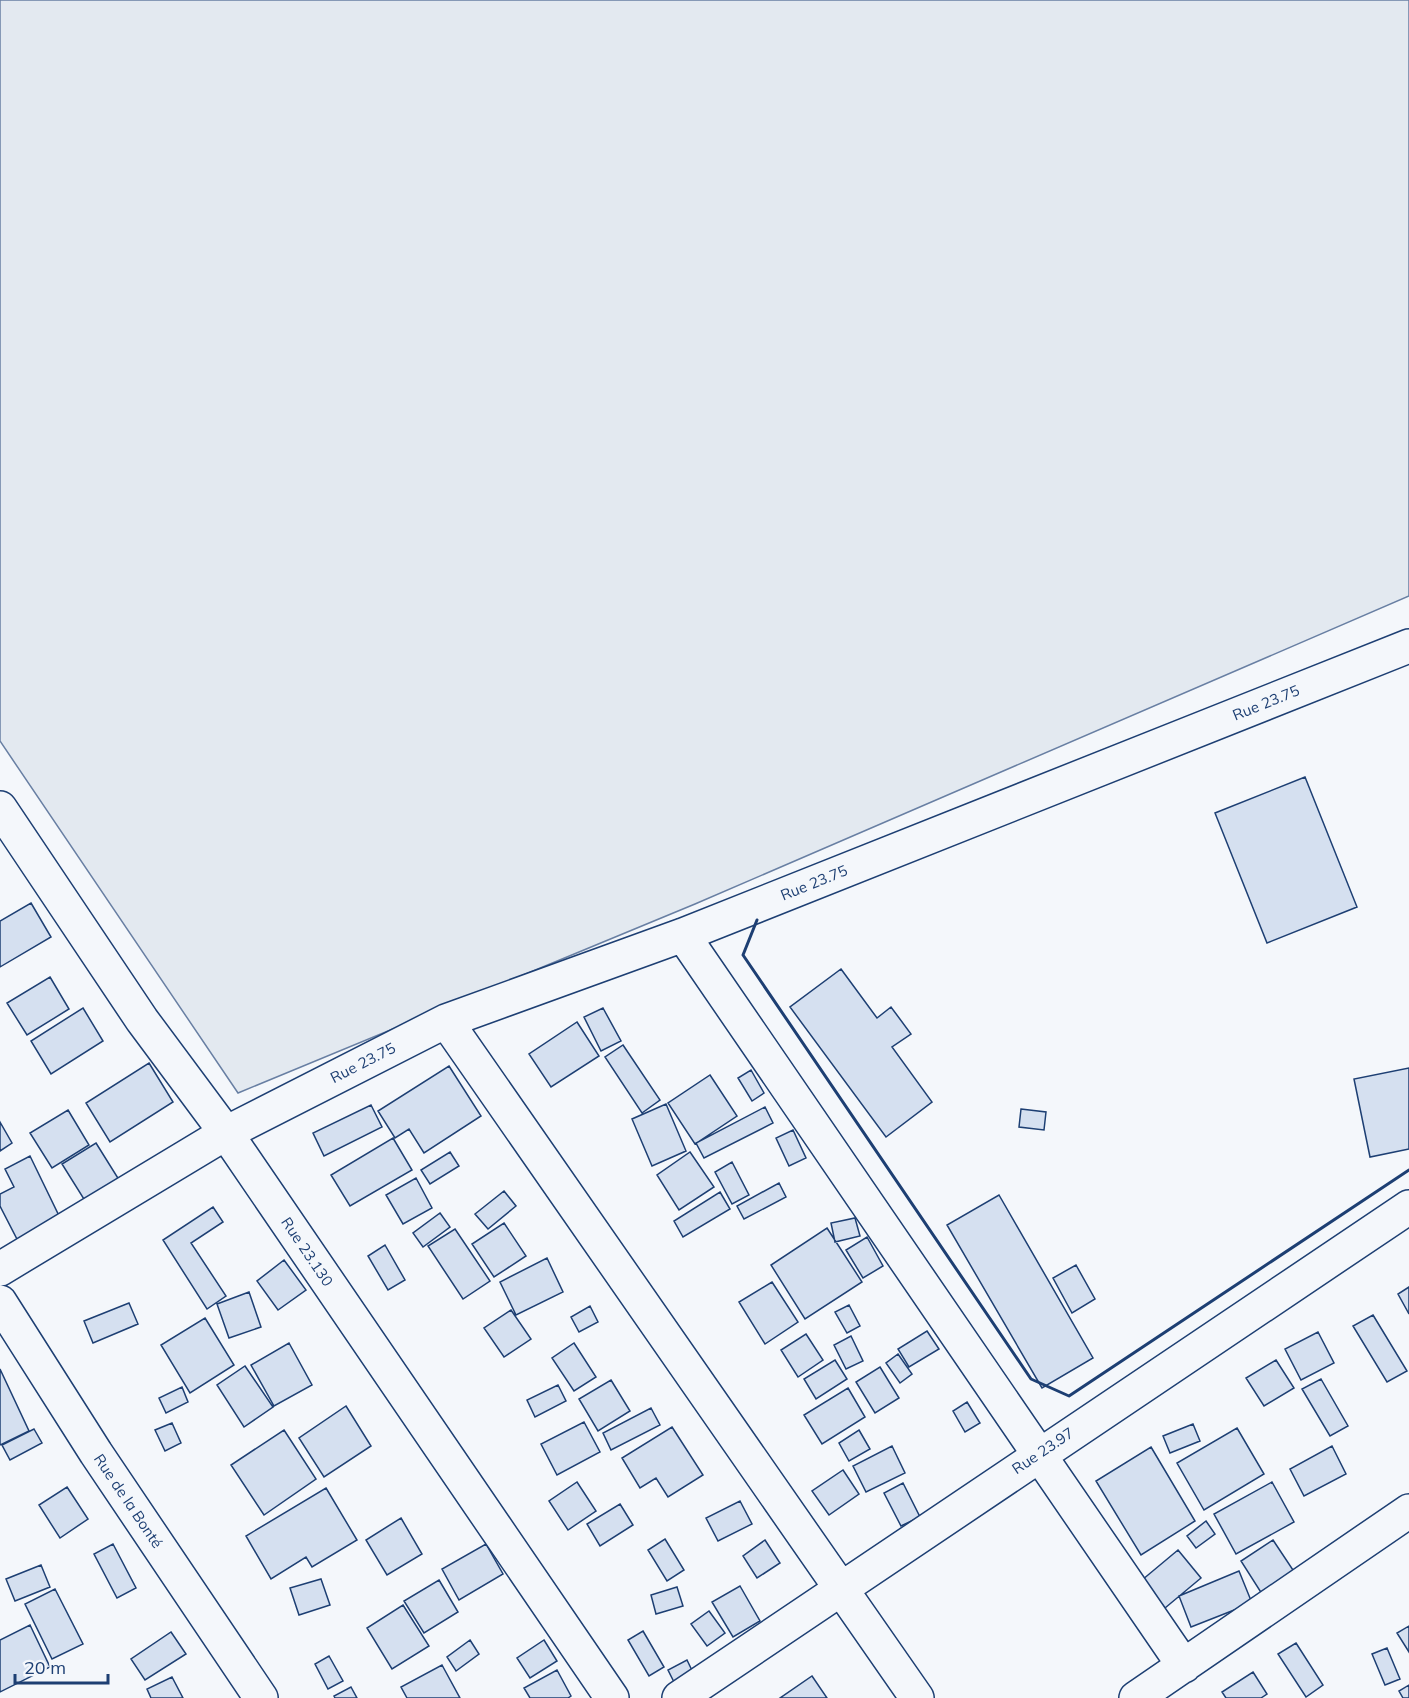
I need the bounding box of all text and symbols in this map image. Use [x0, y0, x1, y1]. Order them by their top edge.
street label: Rue 23.75 [1230, 681, 1302, 725]
street label: Rue 23.75 [778, 861, 850, 905]
street label: Rue 23.75 [327, 1038, 399, 1087]
street label: Rue 23.130 [277, 1213, 338, 1290]
street label: Rue 23.97 [1008, 1423, 1077, 1478]
street label: Rue de la Bonté [90, 1450, 167, 1551]
scale bar [15, 1647, 108, 1685]
text: 20 m [24, 1656, 66, 1679]

